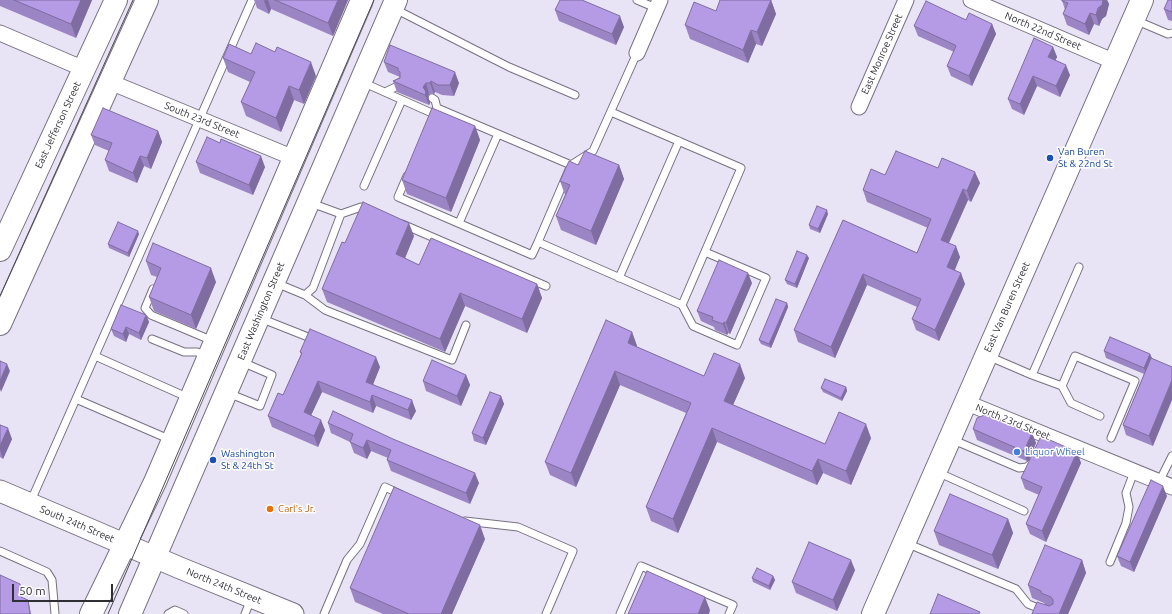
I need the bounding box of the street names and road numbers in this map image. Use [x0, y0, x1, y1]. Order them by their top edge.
street label: North 22nd Street [1003, 10, 1083, 52]
street label: East Monroe Street [859, 12, 905, 96]
street label: East Jefferson Street [33, 80, 83, 170]
street label: South 23rd Street [163, 99, 241, 141]
street label: East Washington Street [235, 260, 287, 362]
street label: East Van Buren Street [982, 260, 1032, 354]
street label: North 23rd Street [974, 401, 1052, 443]
street label: South 24th Street [38, 503, 116, 545]
street label: North 24th Street [185, 565, 263, 607]

